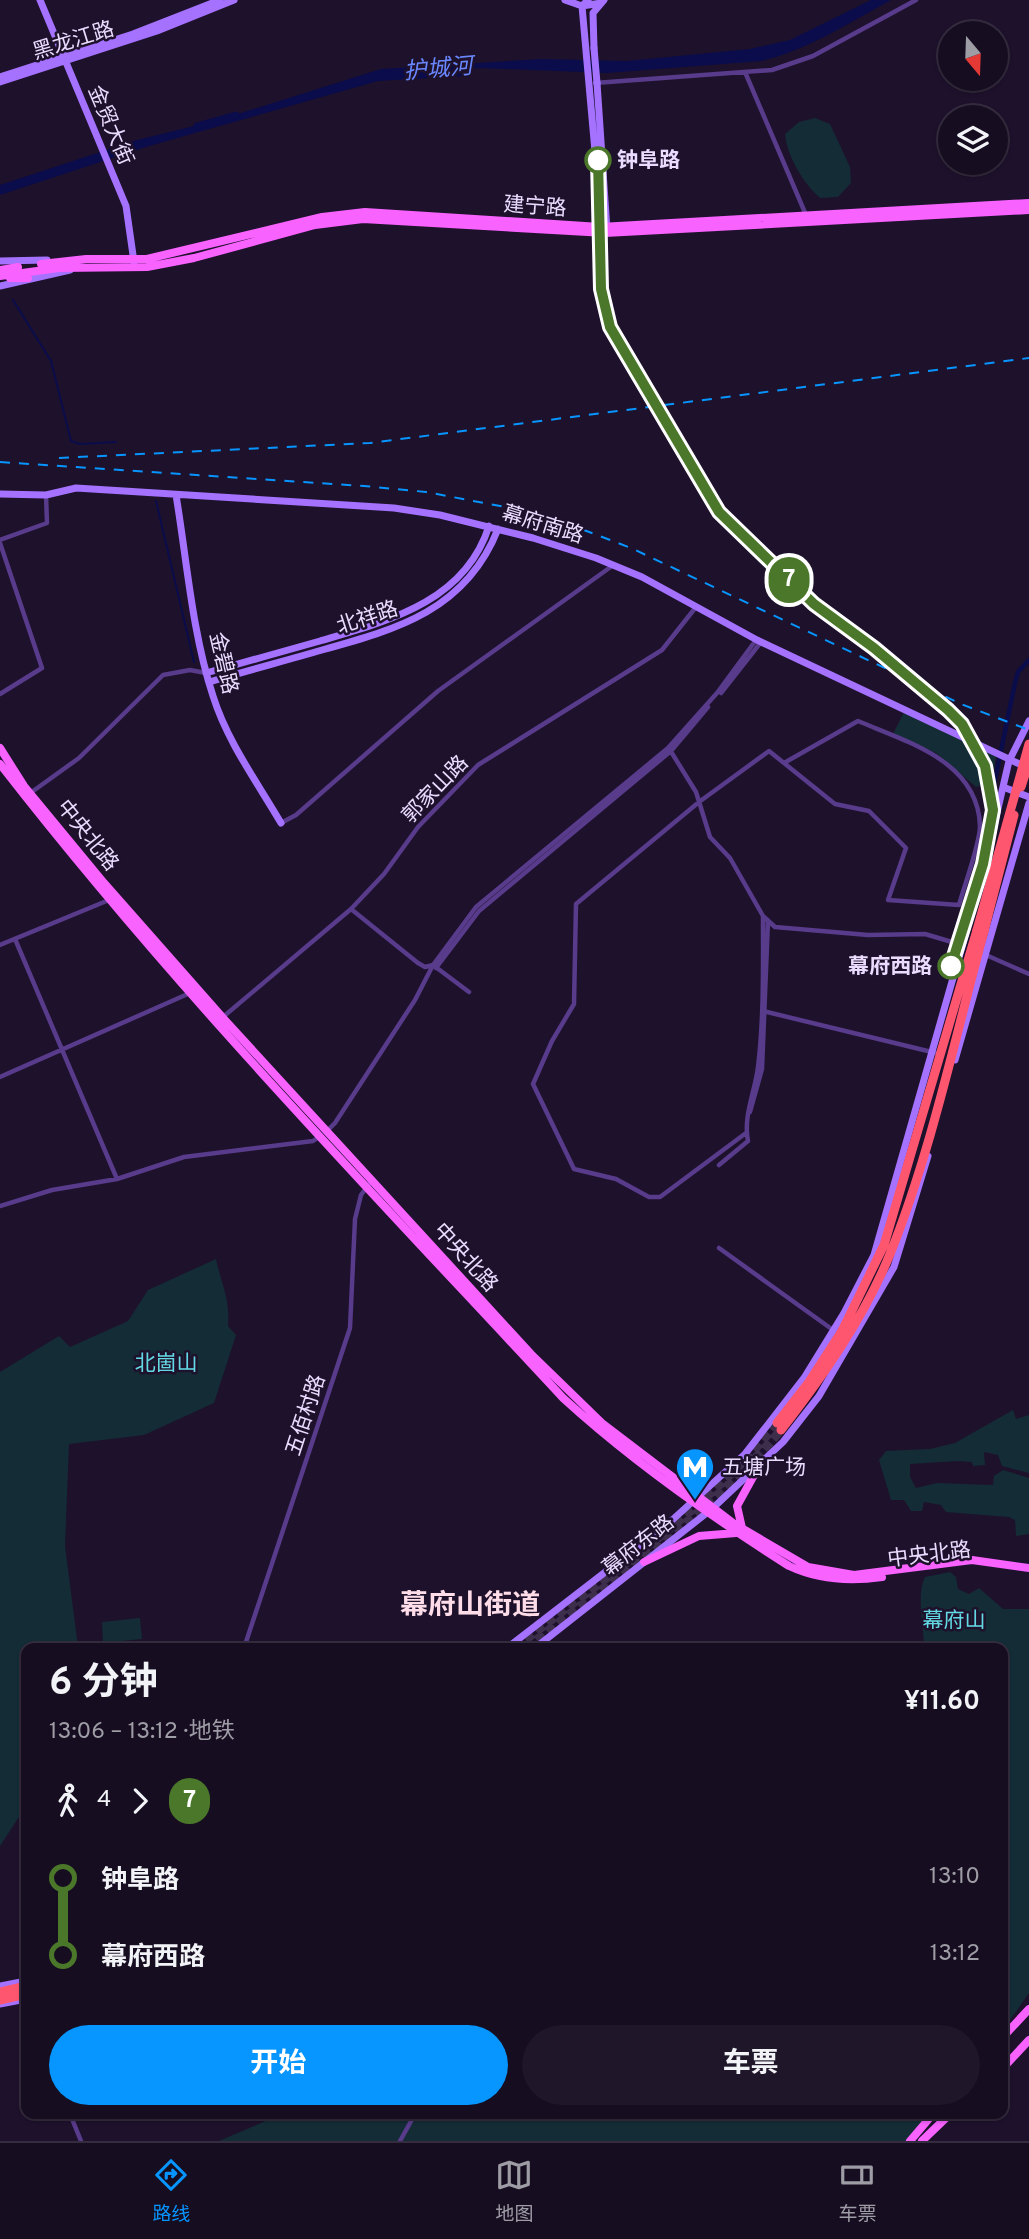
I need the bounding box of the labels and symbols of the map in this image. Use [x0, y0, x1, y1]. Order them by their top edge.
street label: 黑龙江路 [29, 16, 118, 67]
north arrow [938, 21, 1008, 91]
water label: 护城河 [403, 53, 478, 88]
street label: 金贸大街 [81, 82, 138, 170]
marker: 钟阜路 [585, 147, 611, 173]
place label: 钟阜路 [617, 148, 680, 175]
street label: 建宁路 [503, 192, 567, 223]
street label: 幕府南路 [498, 500, 587, 551]
line badge: 7 [766, 557, 812, 603]
street label: 北祥路 [333, 596, 402, 641]
street label: 金碧路 [202, 630, 243, 697]
street label: 郭家山路 [397, 750, 475, 830]
street label: 中央北路 [50, 795, 124, 877]
marker: 幕府西路 [938, 953, 964, 979]
place label: 幕府西路 [848, 954, 932, 981]
street label: 中央北路 [427, 1218, 503, 1298]
park label: 北崮山 [135, 1351, 198, 1378]
street label: 五佰村路 [281, 1371, 332, 1460]
metro station icon: 五塘广场 [674, 1446, 716, 1501]
place label: 五塘广场 [722, 1455, 806, 1482]
street label: 幕府东路 [598, 1510, 680, 1583]
street label: 中央北路 [886, 1537, 973, 1574]
district label: 幕府山街道 [400, 1589, 540, 1625]
park label: 幕府山 [923, 1608, 986, 1635]

